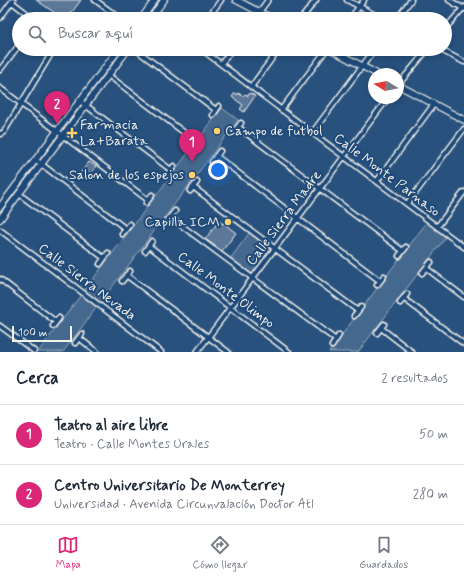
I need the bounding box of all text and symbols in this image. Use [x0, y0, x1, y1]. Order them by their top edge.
search box [12, 12, 452, 56]
icon: search [26, 23, 48, 45]
text: Buscar aquí [58, 24, 133, 44]
north arrow [368, 68, 404, 104]
pin: 2 [44, 91, 70, 124]
place label: Farmacia La+Barata [80, 116, 148, 150]
place label: Campo de futbol [225, 122, 322, 140]
marker: Campo de futbol [212, 126, 222, 136]
marker: Farmacia La+Barata [67, 128, 77, 138]
pin: 1 [179, 129, 205, 162]
street label: Calle Monte Parnaso [330, 129, 444, 221]
your location [208, 160, 228, 180]
place label: Salon de los espejos [69, 166, 184, 184]
street label: Calle Sierra Madre [242, 167, 326, 269]
marker: Salon de los espejos [187, 170, 197, 180]
place label: Capilla ICM [145, 213, 220, 231]
marker: Capilla ICM [223, 217, 233, 227]
street label: Calle Sierra Nevada [34, 239, 140, 325]
street label: Calle Monte Olimpo [174, 248, 278, 332]
scale bar [12, 324, 72, 343]
text: 100 m [18, 326, 48, 340]
text: Cerca [16, 367, 59, 389]
text: 2 resultados [381, 370, 448, 387]
text: Teatro al aire libre [54, 416, 168, 436]
text: 1 [26, 426, 32, 443]
text: 50 m [419, 426, 448, 443]
text: Teatro · Calle Montes Urales [54, 436, 209, 453]
text: Centro Universitario De Monterrey [54, 476, 285, 496]
text: 2 [26, 486, 32, 503]
text: 280 m [413, 486, 448, 503]
text: Universidad · Avenida Circunvalación Doctor Atl [54, 496, 313, 513]
tab: Mapa [56, 534, 81, 572]
tab: Cómo llegar [193, 534, 248, 572]
tab: Guardados [359, 534, 408, 572]

